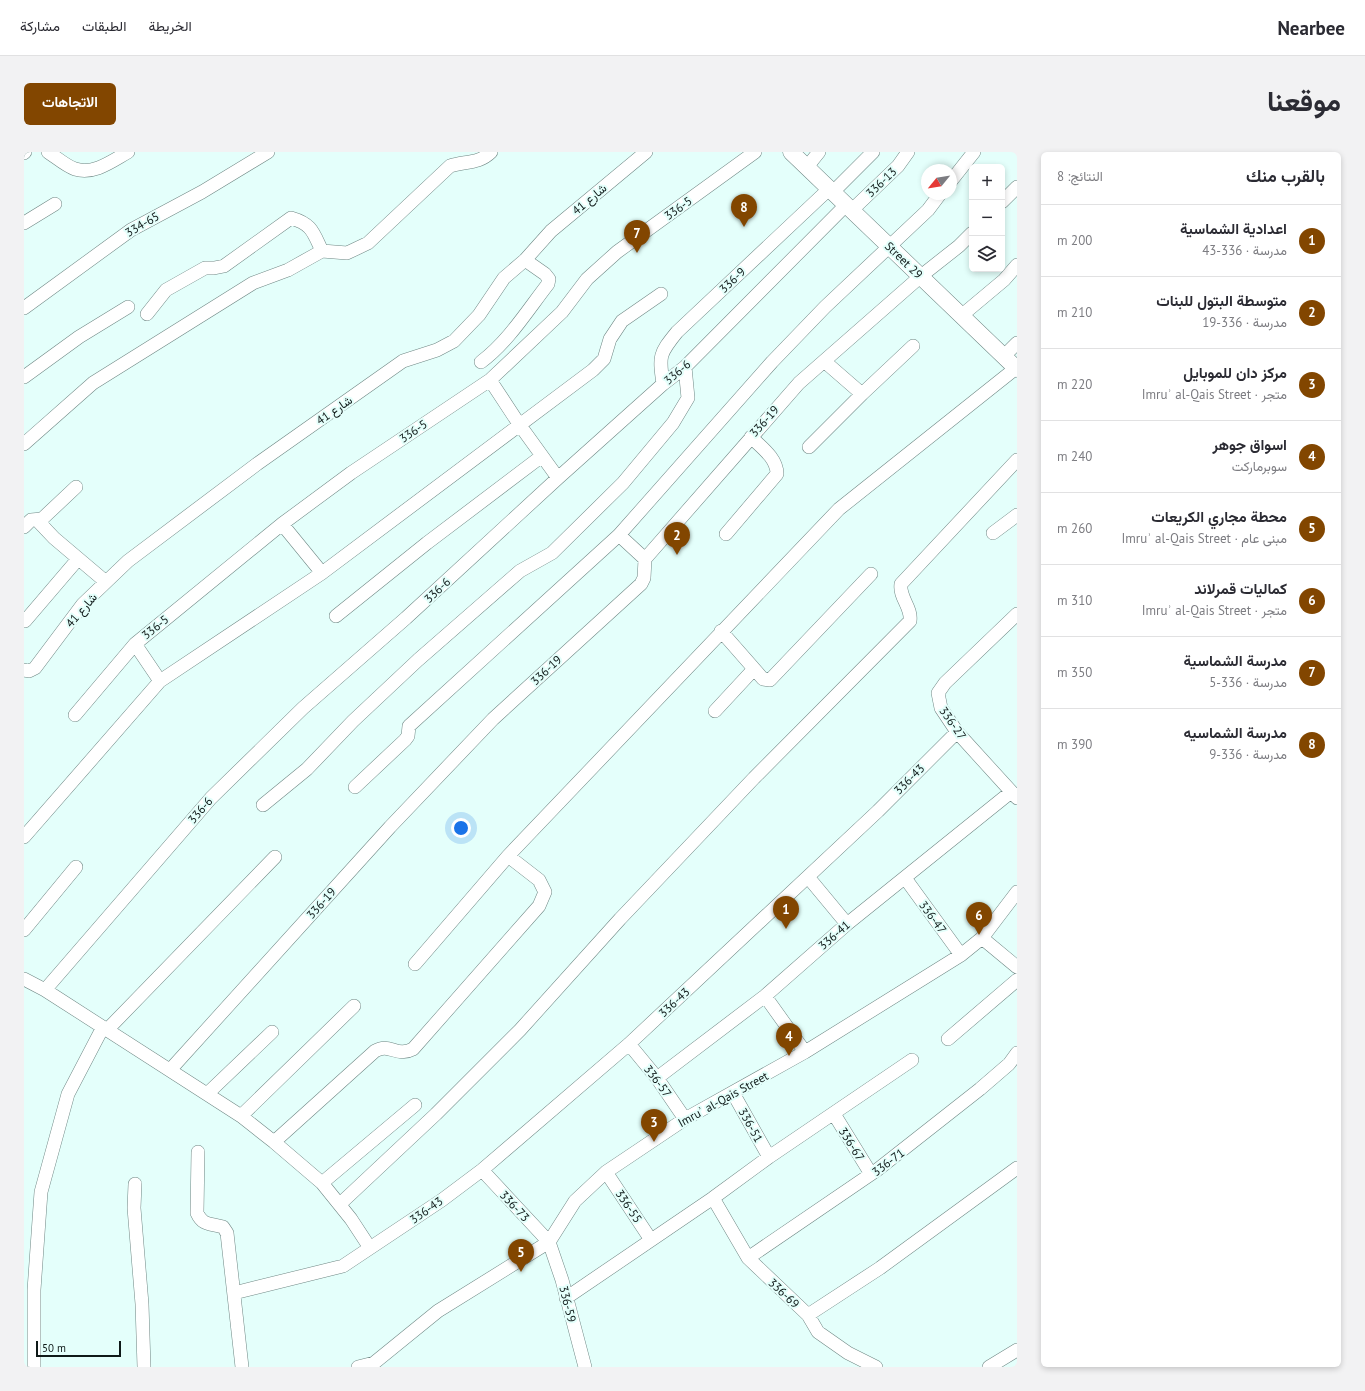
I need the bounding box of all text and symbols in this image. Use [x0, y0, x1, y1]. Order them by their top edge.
text: Nearbee [1277, 16, 1345, 40]
text: مشاركة [20, 17, 60, 35]
text: الطبقات [82, 17, 126, 35]
text: الخريطة [148, 17, 192, 35]
text: موقعنا [1267, 82, 1341, 119]
button: الاتجاهات [24, 83, 116, 125]
street label: 336-13 [862, 164, 900, 200]
north arrow [921, 164, 957, 200]
map controls [969, 164, 1005, 272]
button: + [969, 164, 1005, 200]
text: بالقرب منك [1246, 165, 1325, 187]
text: النتائج: 8 [1057, 168, 1103, 185]
street label: شارع 41 [569, 180, 611, 219]
street label: 336-5 [661, 193, 695, 223]
pin: 8 [731, 194, 757, 227]
button: − [969, 200, 1005, 236]
street label: 334-65 [122, 208, 162, 240]
text: اعدادية الشماسية [1180, 219, 1287, 238]
pin: 7 [624, 220, 650, 253]
text: 200 m [1057, 232, 1092, 249]
text: 1 [1308, 232, 1316, 249]
button: layers [969, 236, 1005, 272]
street label: Street 29 [882, 238, 926, 282]
text: مدرسة · 336-43 [1202, 242, 1287, 259]
street label: 336-9 [716, 264, 748, 296]
text: متوسطة البتول للبنات [1156, 291, 1287, 310]
text: 210 m [1057, 304, 1092, 321]
text: 2 [1308, 304, 1316, 321]
text: مدرسة · 336-19 [1202, 314, 1287, 331]
street label: 336-6 [661, 356, 693, 388]
text: مركز دان للموبايل [1183, 363, 1287, 382]
text: 220 m [1057, 376, 1092, 393]
text: 3 [1308, 376, 1316, 393]
text: متجر · Imruʾ al-Qais Street [1142, 386, 1287, 403]
street label: شارع 41 [313, 392, 356, 429]
street label: 336-19 [746, 402, 782, 440]
street label: 336-5 [396, 416, 430, 446]
text: اسواق جوهر [1213, 435, 1287, 454]
text: 240 m [1057, 448, 1092, 465]
text: 4 [1308, 448, 1316, 465]
text: سوبرماركت [1232, 458, 1287, 475]
text: محطة مجاري الكريعات [1151, 507, 1287, 526]
text: 260 m [1057, 520, 1092, 537]
text: 5 [1308, 520, 1316, 537]
pin: 2 [664, 522, 690, 555]
text: مبنى عام · Imruʾ al-Qais Street [1121, 530, 1287, 547]
street label: 336-6 [421, 574, 453, 606]
text: كماليات قمرلاند [1194, 579, 1287, 598]
street label: شارع 41 [62, 590, 101, 631]
text: 310 m [1057, 592, 1092, 609]
text: 6 [1308, 592, 1316, 609]
text: متجر · Imruʾ al-Qais Street [1142, 602, 1287, 619]
street label: 336-5 [138, 612, 172, 642]
text: مدرسة الشماسية [1184, 651, 1287, 670]
street label: 336-19 [527, 652, 565, 688]
text: 350 m [1057, 664, 1092, 681]
text: 7 [1308, 664, 1316, 681]
text: مدرسة · 336-5 [1209, 674, 1287, 691]
street label: 336-27 [936, 704, 970, 742]
text: مدرسة الشماسيه [1184, 723, 1287, 742]
text: 390 m [1057, 736, 1092, 753]
text: 8 [1308, 736, 1316, 753]
text: مدرسة · 336-9 [1209, 746, 1287, 763]
street label: 336-43 [891, 761, 927, 797]
street label: 336-6 [184, 794, 216, 826]
your location [451, 818, 471, 838]
street label: 336-19 [303, 884, 339, 922]
pin: 1 [773, 896, 799, 929]
street label: 336-47 [916, 898, 950, 936]
pin: 6 [966, 902, 992, 935]
street label: 336-41 [815, 917, 853, 953]
street label: 336-43 [655, 984, 693, 1020]
pin: 4 [776, 1023, 802, 1056]
street label: 336-57 [641, 1062, 675, 1100]
street label: Imruʾ al-Qais Street [675, 1068, 771, 1130]
street label: 336-51 [735, 1105, 767, 1145]
pin: 3 [641, 1109, 667, 1142]
street label: 336-67 [836, 1124, 868, 1164]
street label: 336-71 [869, 1145, 907, 1179]
street label: 336-55 [612, 1186, 646, 1226]
street label: 336-73 [497, 1187, 533, 1225]
street label: 336-43 [407, 1193, 445, 1227]
pin: 5 [508, 1239, 534, 1272]
street label: 336-69 [765, 1275, 803, 1311]
street label: 336-59 [556, 1284, 580, 1324]
scale bar [36, 1339, 121, 1358]
text: 50 m [42, 1341, 66, 1355]

